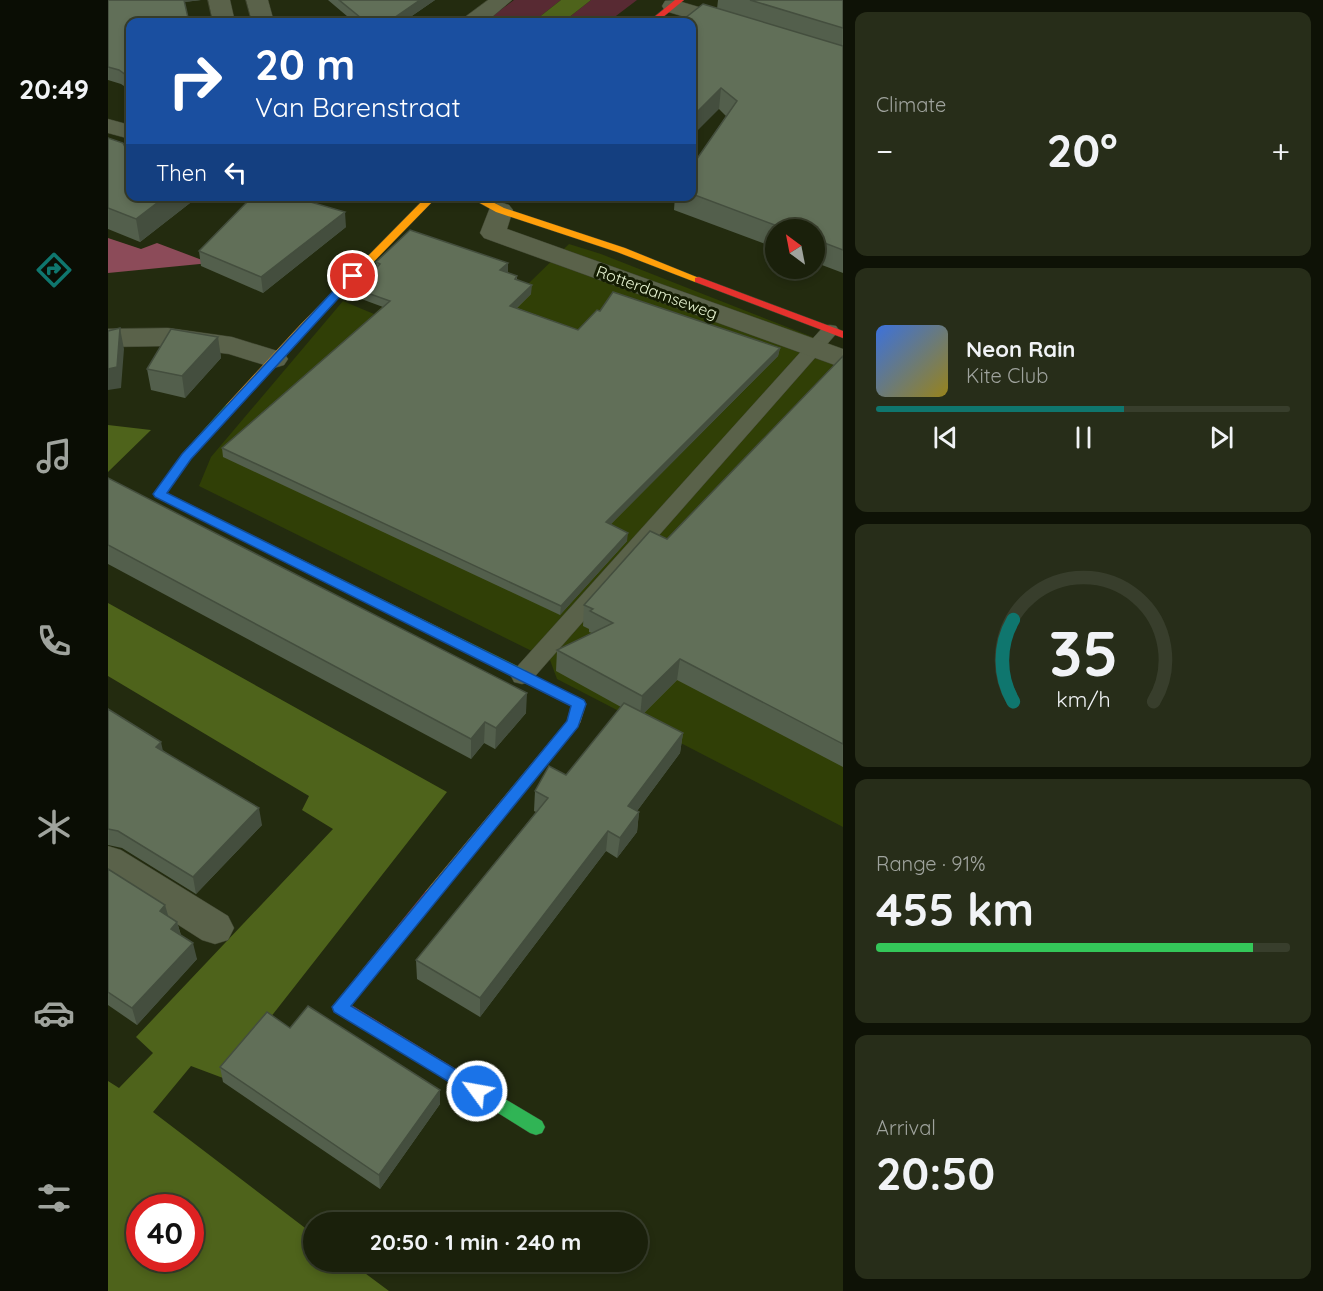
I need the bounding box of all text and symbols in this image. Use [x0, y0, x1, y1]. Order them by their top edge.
text: 20 m [255, 38, 355, 91]
icon: right [156, 42, 234, 120]
text: 20:49 [19, 72, 89, 106]
text: Van Barenstraat [255, 90, 461, 124]
text: Climate [876, 92, 946, 117]
text: 20° [1047, 122, 1118, 178]
text: − [876, 130, 893, 171]
text: + [1271, 130, 1290, 171]
icon: left [219, 156, 252, 189]
text: Then [156, 159, 207, 187]
north arrow [765, 219, 825, 279]
map controls [765, 219, 825, 279]
icon: directions [33, 249, 75, 291]
pin [327, 250, 378, 301]
icon: arrive [336, 259, 369, 292]
street label: Rotterdamseweg [594, 261, 720, 323]
text: Neon Rain [966, 335, 1075, 363]
text: Kite Club [966, 363, 1048, 388]
icon: previous [929, 421, 962, 454]
icon: pause [1067, 421, 1100, 454]
icon: next [1205, 421, 1238, 454]
icon: music [33, 435, 75, 477]
text: 35 [1048, 615, 1118, 693]
icon: phone [33, 620, 75, 662]
text: km/h [1056, 687, 1110, 713]
icon: climate [33, 806, 75, 848]
text: Range · 91% [876, 851, 986, 876]
text: 455 km [876, 881, 1034, 937]
icon: car [33, 992, 75, 1034]
position arrow [445, 1059, 509, 1123]
text: Arrival [876, 1115, 936, 1140]
text: 20:50 [876, 1145, 995, 1201]
icon: filters [33, 1177, 75, 1219]
speed limit sign: 40 [126, 1194, 204, 1272]
text: 20:50 · 1 min · 240 m [370, 1228, 581, 1256]

